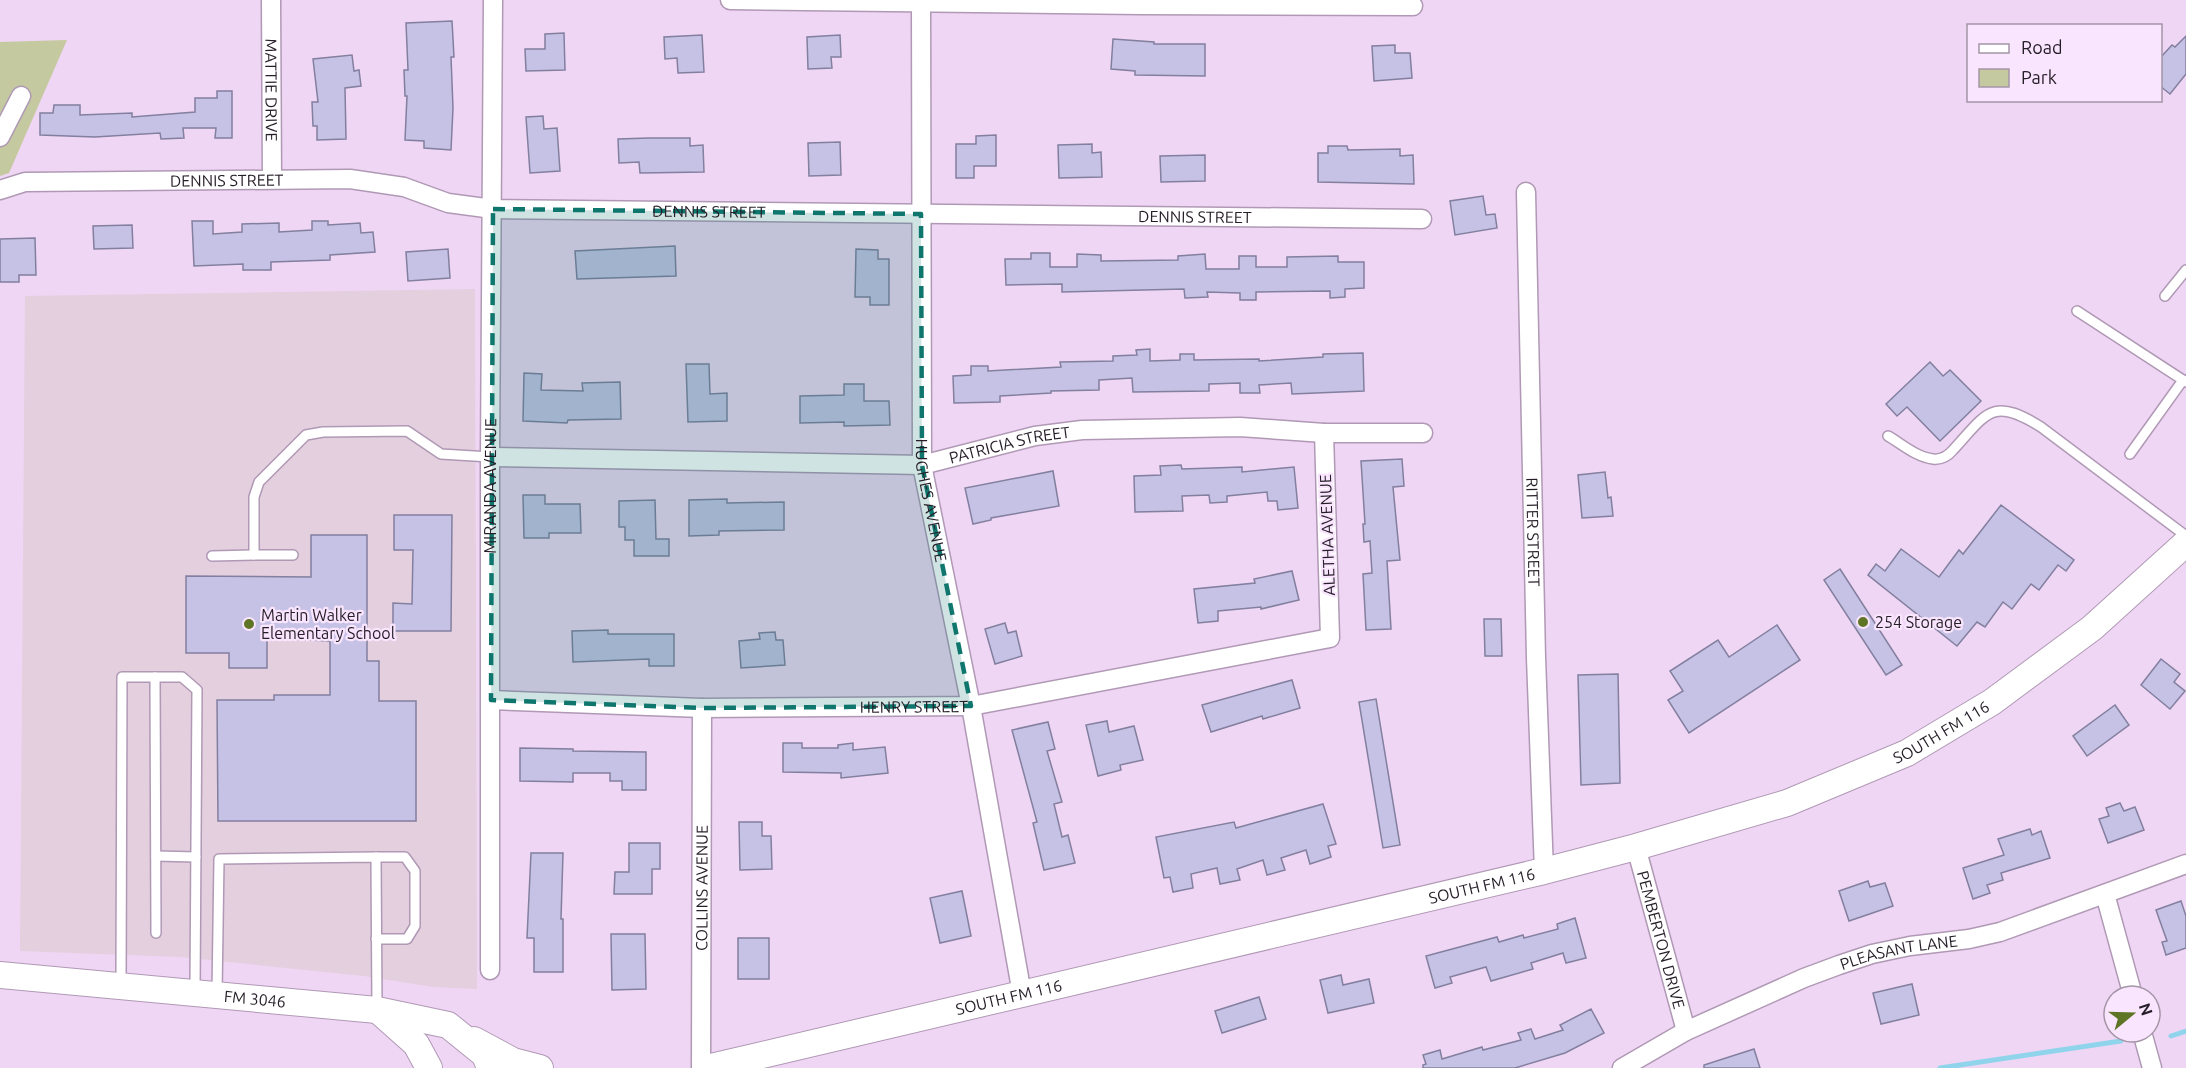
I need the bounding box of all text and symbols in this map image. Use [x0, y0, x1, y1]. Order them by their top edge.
legend [1967, 24, 2162, 102]
text: Road [2021, 37, 2063, 57]
street label: MATTIE DRIVE [262, 38, 281, 142]
text: Park [2021, 67, 2057, 87]
street label: DENNIS STREET [170, 171, 284, 190]
street label: DENNIS STREET [652, 202, 766, 221]
street label: DENNIS STREET [1138, 207, 1252, 226]
street label: MIRANDA AVENUE [481, 418, 499, 554]
street label: PATRICIA STREET [947, 423, 1071, 467]
street label: HUGHES AVENUE [912, 438, 950, 563]
street label: ALETHA AVENUE [1316, 474, 1338, 596]
street label: RITTER STREET [1523, 477, 1543, 587]
place label: Martin Walker Elementary School [261, 606, 395, 642]
place label: 254 Storage [1875, 613, 1962, 631]
marker: 254 Storage [1856, 615, 1870, 629]
marker: Martin Walker Elementary School [242, 617, 256, 631]
street label: HENRY STREET [860, 697, 968, 716]
street label: SOUTH FM 116 [1890, 697, 1992, 767]
street label: COLLINS AVENUE [692, 825, 711, 951]
street label: SOUTH FM 116 [1427, 864, 1537, 907]
street label: PEMBERTON DRIVE [1634, 869, 1689, 1011]
street label: PLEASANT LANE [1838, 931, 1958, 973]
street label: SOUTH FM 116 [954, 976, 1064, 1018]
north arrow [2102, 984, 2162, 1044]
street label: FM 3046 [223, 987, 287, 1010]
text: N [2136, 1001, 2157, 1018]

